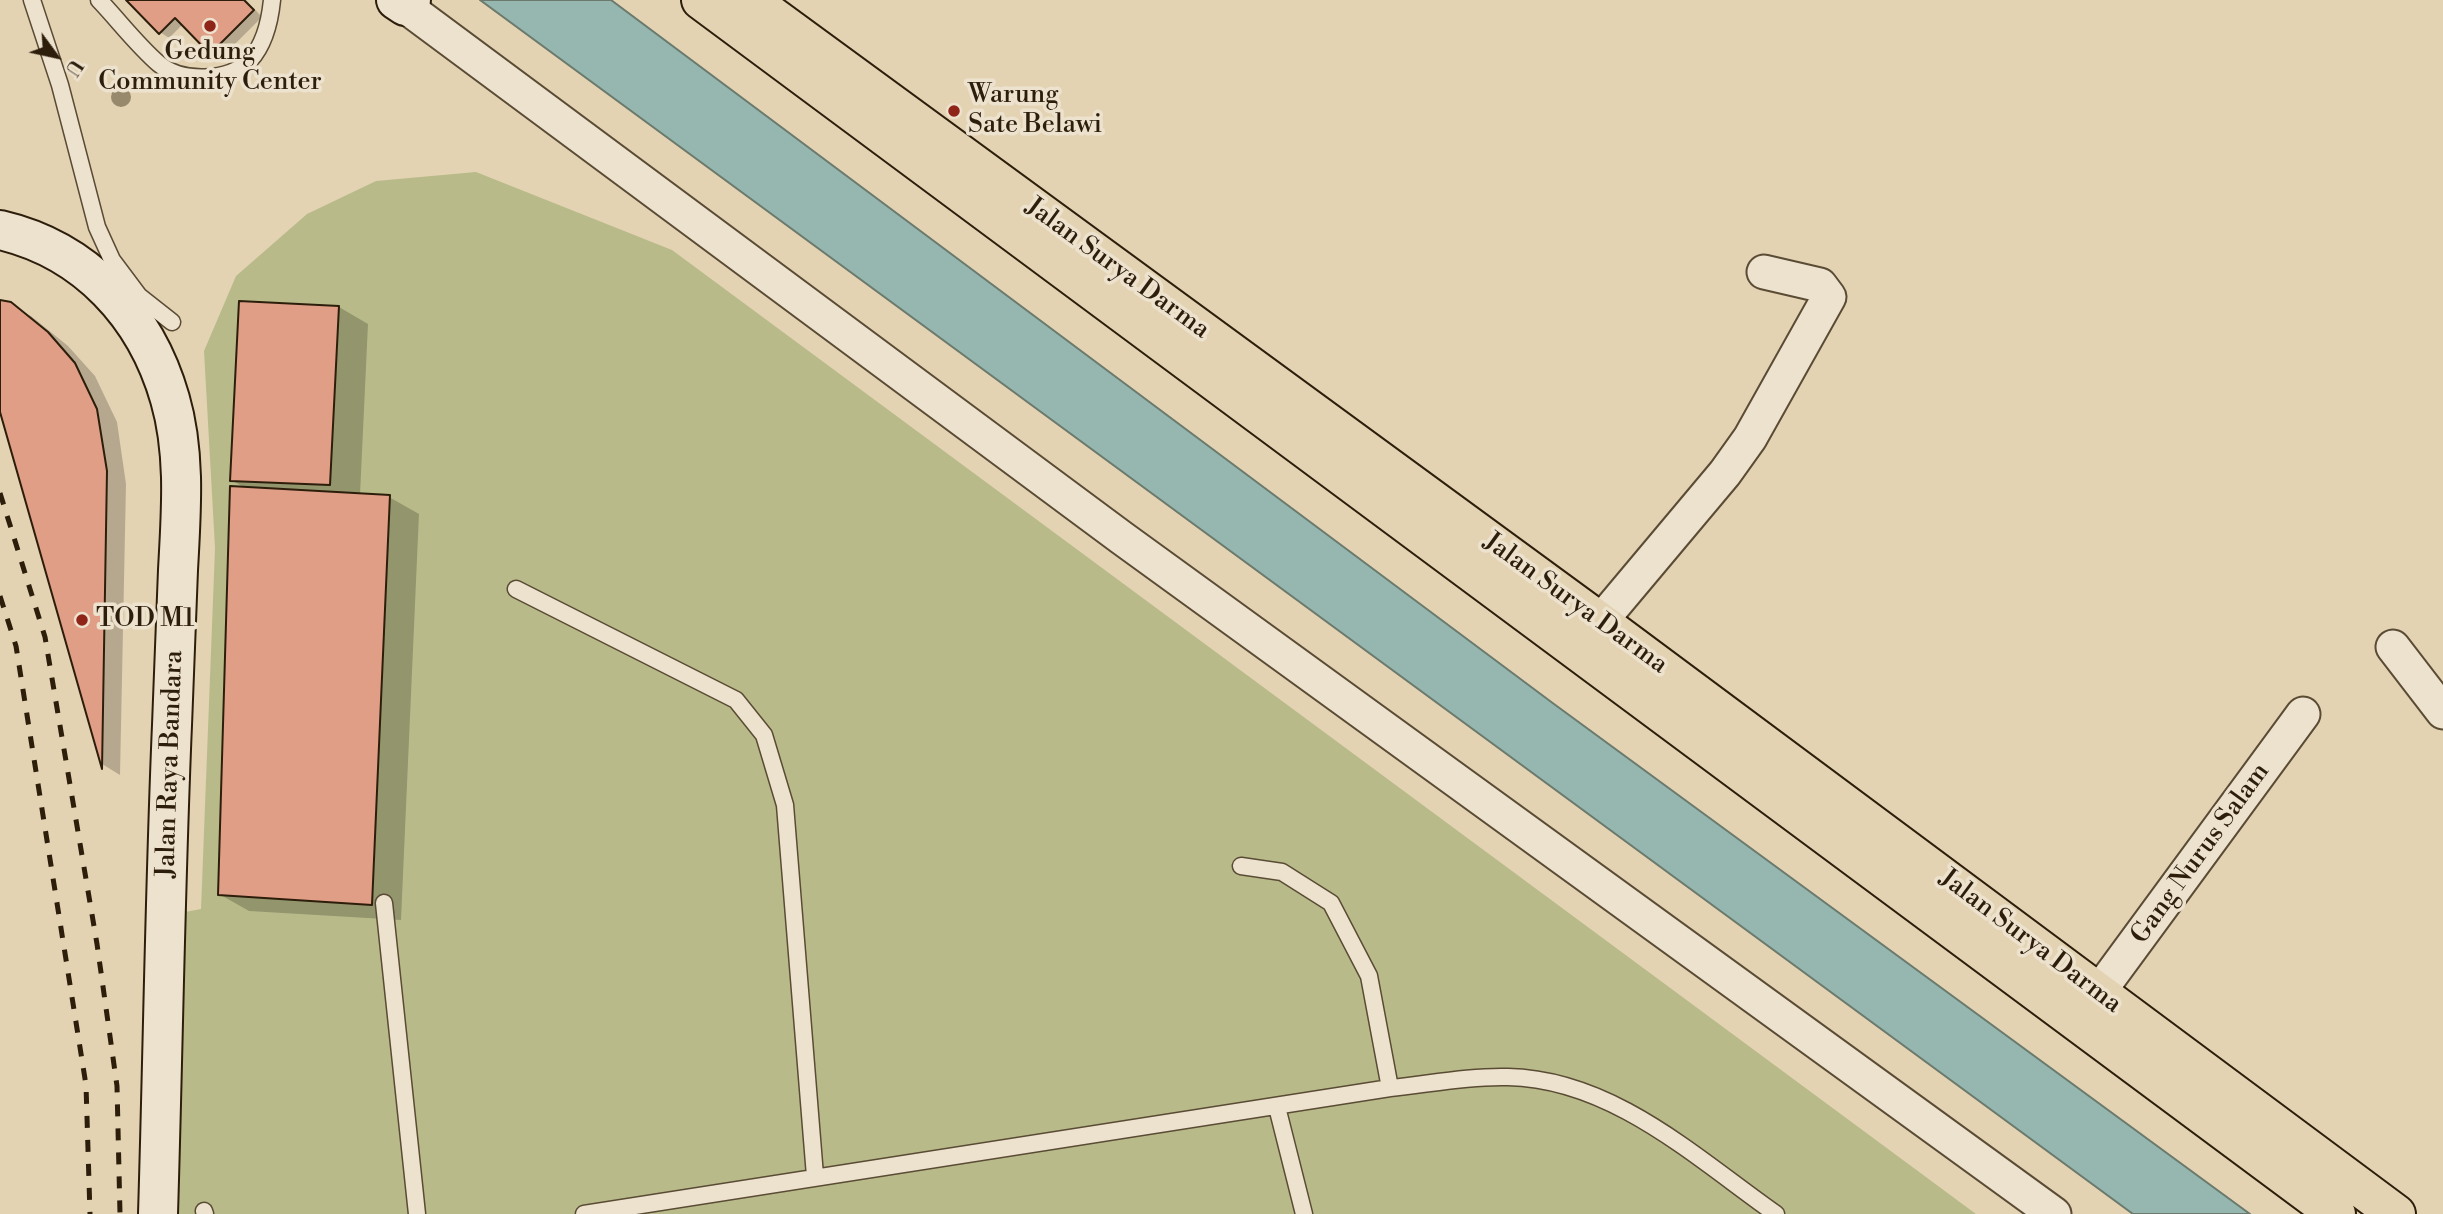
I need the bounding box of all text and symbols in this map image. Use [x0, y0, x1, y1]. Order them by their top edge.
marker: Gedung Community Center [202, 18, 218, 34]
north arrow [21, 21, 91, 91]
place label: Gedung Community Center [98, 37, 322, 98]
text: U [60, 55, 88, 80]
place label: Warung Sate Belawi [968, 80, 1102, 142]
marker: Warung Sate Belawi [946, 103, 962, 119]
street label: Jalan Surya Darma [1019, 192, 1215, 346]
street label: Jalan Surya Darma [1477, 527, 1673, 681]
place label: TOD M1 [96, 604, 194, 636]
marker: TOD M1 [74, 612, 90, 628]
street label: Jalan Raya Bandara [151, 650, 191, 878]
street label: Gang Nurus Salam [2125, 758, 2277, 950]
street label: Jalan Surya Darma [1933, 863, 2127, 1021]

